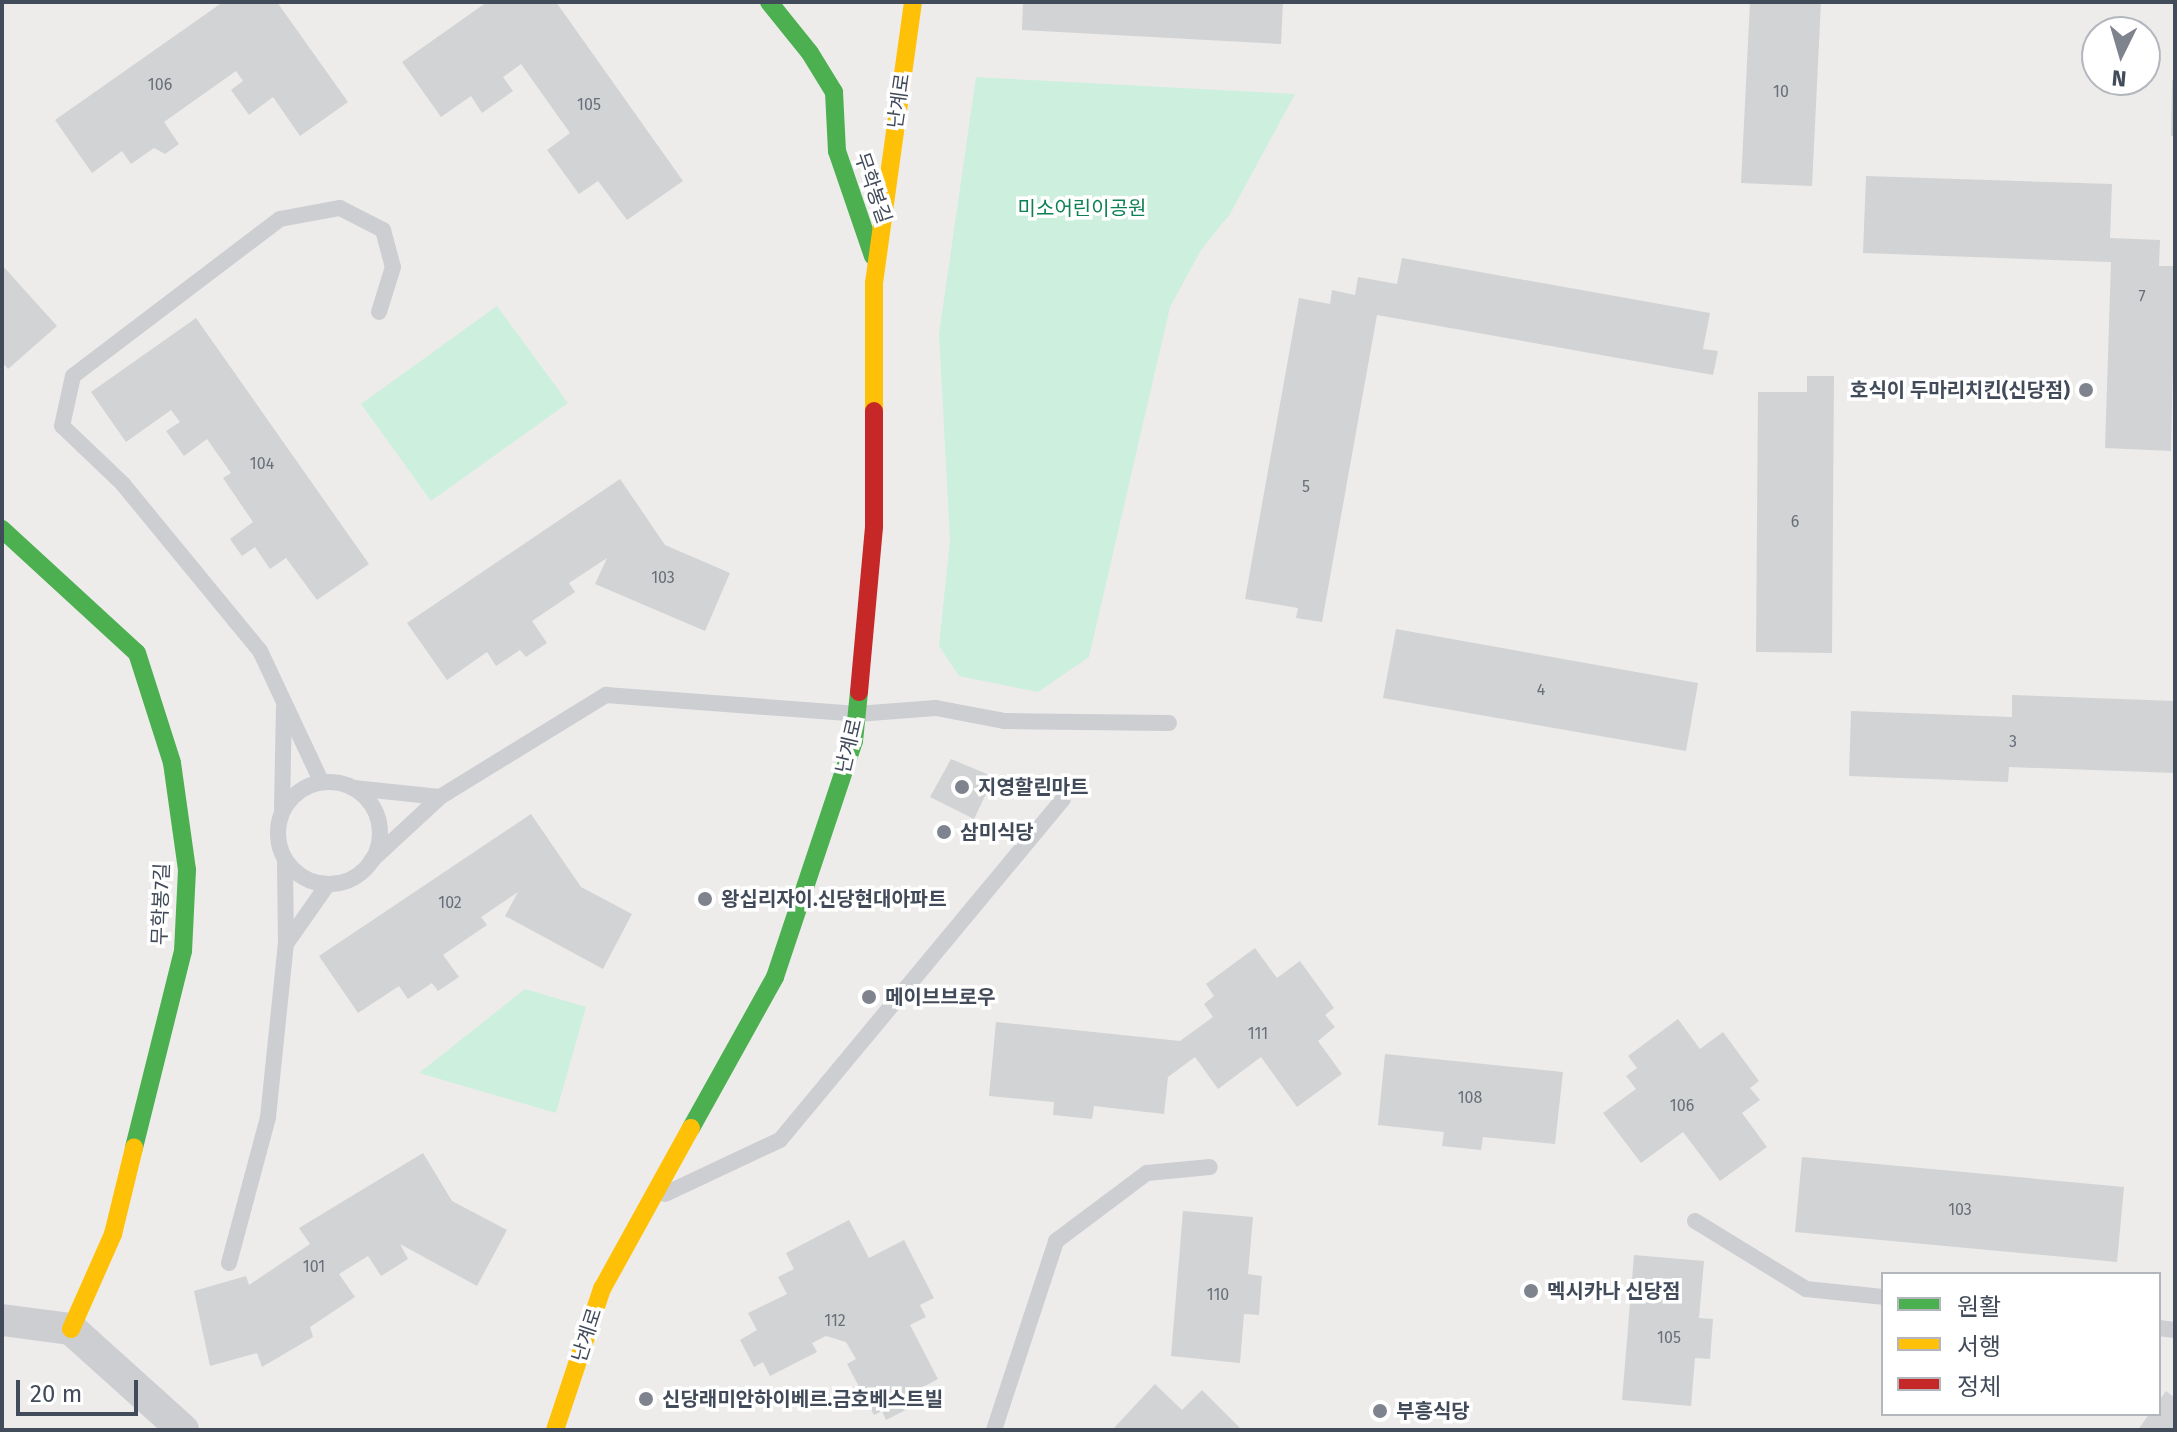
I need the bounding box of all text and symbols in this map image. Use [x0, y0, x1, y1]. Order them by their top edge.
north arrow [2081, 16, 2161, 96]
text: N [2111, 64, 2127, 92]
street label: 난계로 [883, 72, 915, 130]
house number: 106 [148, 75, 172, 95]
house number: 10 [1773, 82, 1789, 102]
house number: 105 [577, 95, 601, 115]
street label: 무학봉길 [850, 149, 896, 227]
park label: 미소어린이공원 [1018, 196, 1146, 220]
house number: 7 [2138, 287, 2146, 307]
place label: 호식이 두마리치킨(신당점) [1850, 378, 2070, 402]
marker: 호식이 두마리치킨(신당점) [2077, 381, 2095, 399]
house number: 104 [250, 454, 274, 474]
house number: 5 [1302, 477, 1310, 497]
house number: 6 [1791, 512, 1799, 532]
house number: 103 [651, 568, 675, 588]
house number: 4 [1537, 680, 1545, 700]
street label: 난계로 [831, 716, 867, 776]
house number: 3 [2009, 732, 2017, 752]
place label: 지영할린마트 [978, 775, 1088, 799]
marker: 지영할린마트 [953, 778, 971, 796]
place label: 삼미식당 [960, 820, 1034, 844]
marker: 삼미식당 [935, 823, 953, 841]
street label: 무학봉7길 [148, 862, 174, 946]
place label: 왕십리자이.신당현대아파트 [721, 887, 947, 911]
marker: 왕십리자이.신당현대아파트 [696, 890, 714, 908]
house number: 102 [438, 893, 462, 913]
place label: 메이브브로우 [885, 985, 995, 1009]
marker: 메이브브로우 [860, 988, 878, 1006]
house number: 111 [1248, 1024, 1268, 1044]
house number: 108 [1458, 1088, 1482, 1108]
house number: 106 [1670, 1096, 1694, 1116]
house number: 103 [1948, 1200, 1972, 1220]
house number: 101 [303, 1257, 325, 1277]
legend [1881, 1272, 2161, 1416]
place label: 멕시카나 신당점 [1547, 1279, 1681, 1303]
marker: 멕시카나 신당점 [1522, 1282, 1540, 1300]
house number: 110 [1207, 1285, 1229, 1305]
text: 원활 [1957, 1293, 2001, 1321]
street label: 난계로 [567, 1305, 607, 1365]
house number: 112 [824, 1311, 846, 1331]
house number: 105 [1657, 1328, 1681, 1348]
text: 서행 [1957, 1333, 2001, 1361]
scale bar [20, 1364, 142, 1414]
text: 정체 [1957, 1373, 2001, 1401]
text: 20 m [30, 1380, 82, 1408]
place label: 신당래미안하이베르.금호베스트빌 [662, 1387, 943, 1411]
marker: 신당래미안하이베르.금호베스트빌 [637, 1390, 655, 1408]
place label: 부흥식당 [1396, 1399, 1470, 1423]
marker: 부흥식당 [1371, 1402, 1389, 1420]

